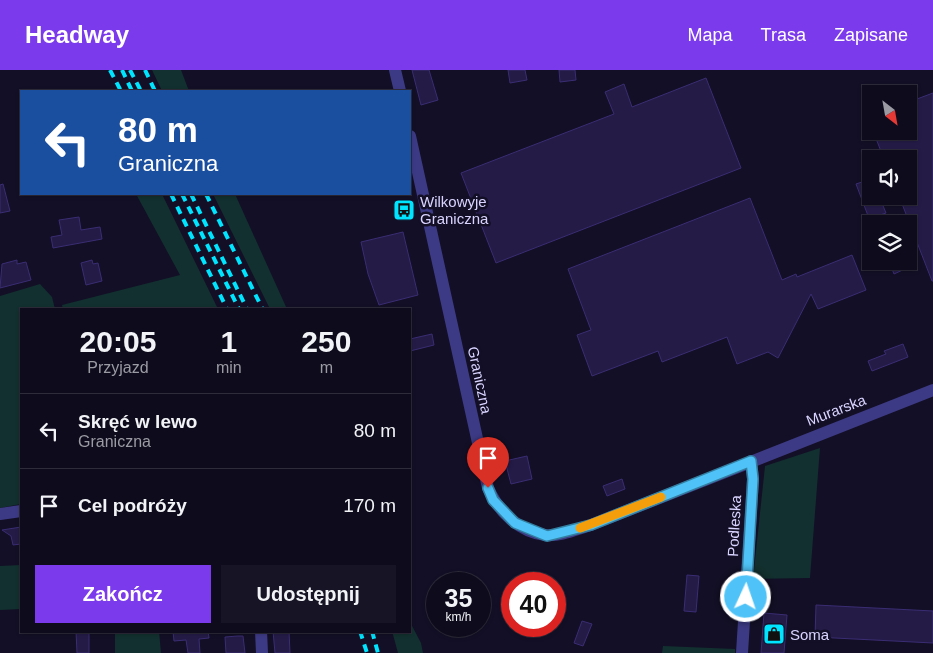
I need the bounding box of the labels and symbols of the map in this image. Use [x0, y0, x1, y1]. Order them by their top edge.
north arrow [862, 85, 918, 140]
place label: Wilkowyje Graniczna [420, 193, 489, 227]
bus stop icon: Wilkowyje Graniczna [392, 198, 416, 222]
street label: Graniczna [465, 345, 496, 416]
street label: Murarska [804, 391, 869, 429]
pin [467, 437, 509, 488]
street label: Podleska [724, 494, 744, 557]
position arrow [719, 570, 771, 622]
speed limit sign: 40 [501, 572, 566, 637]
shop icon: Soma [762, 622, 786, 646]
place label: Soma [790, 626, 830, 643]

